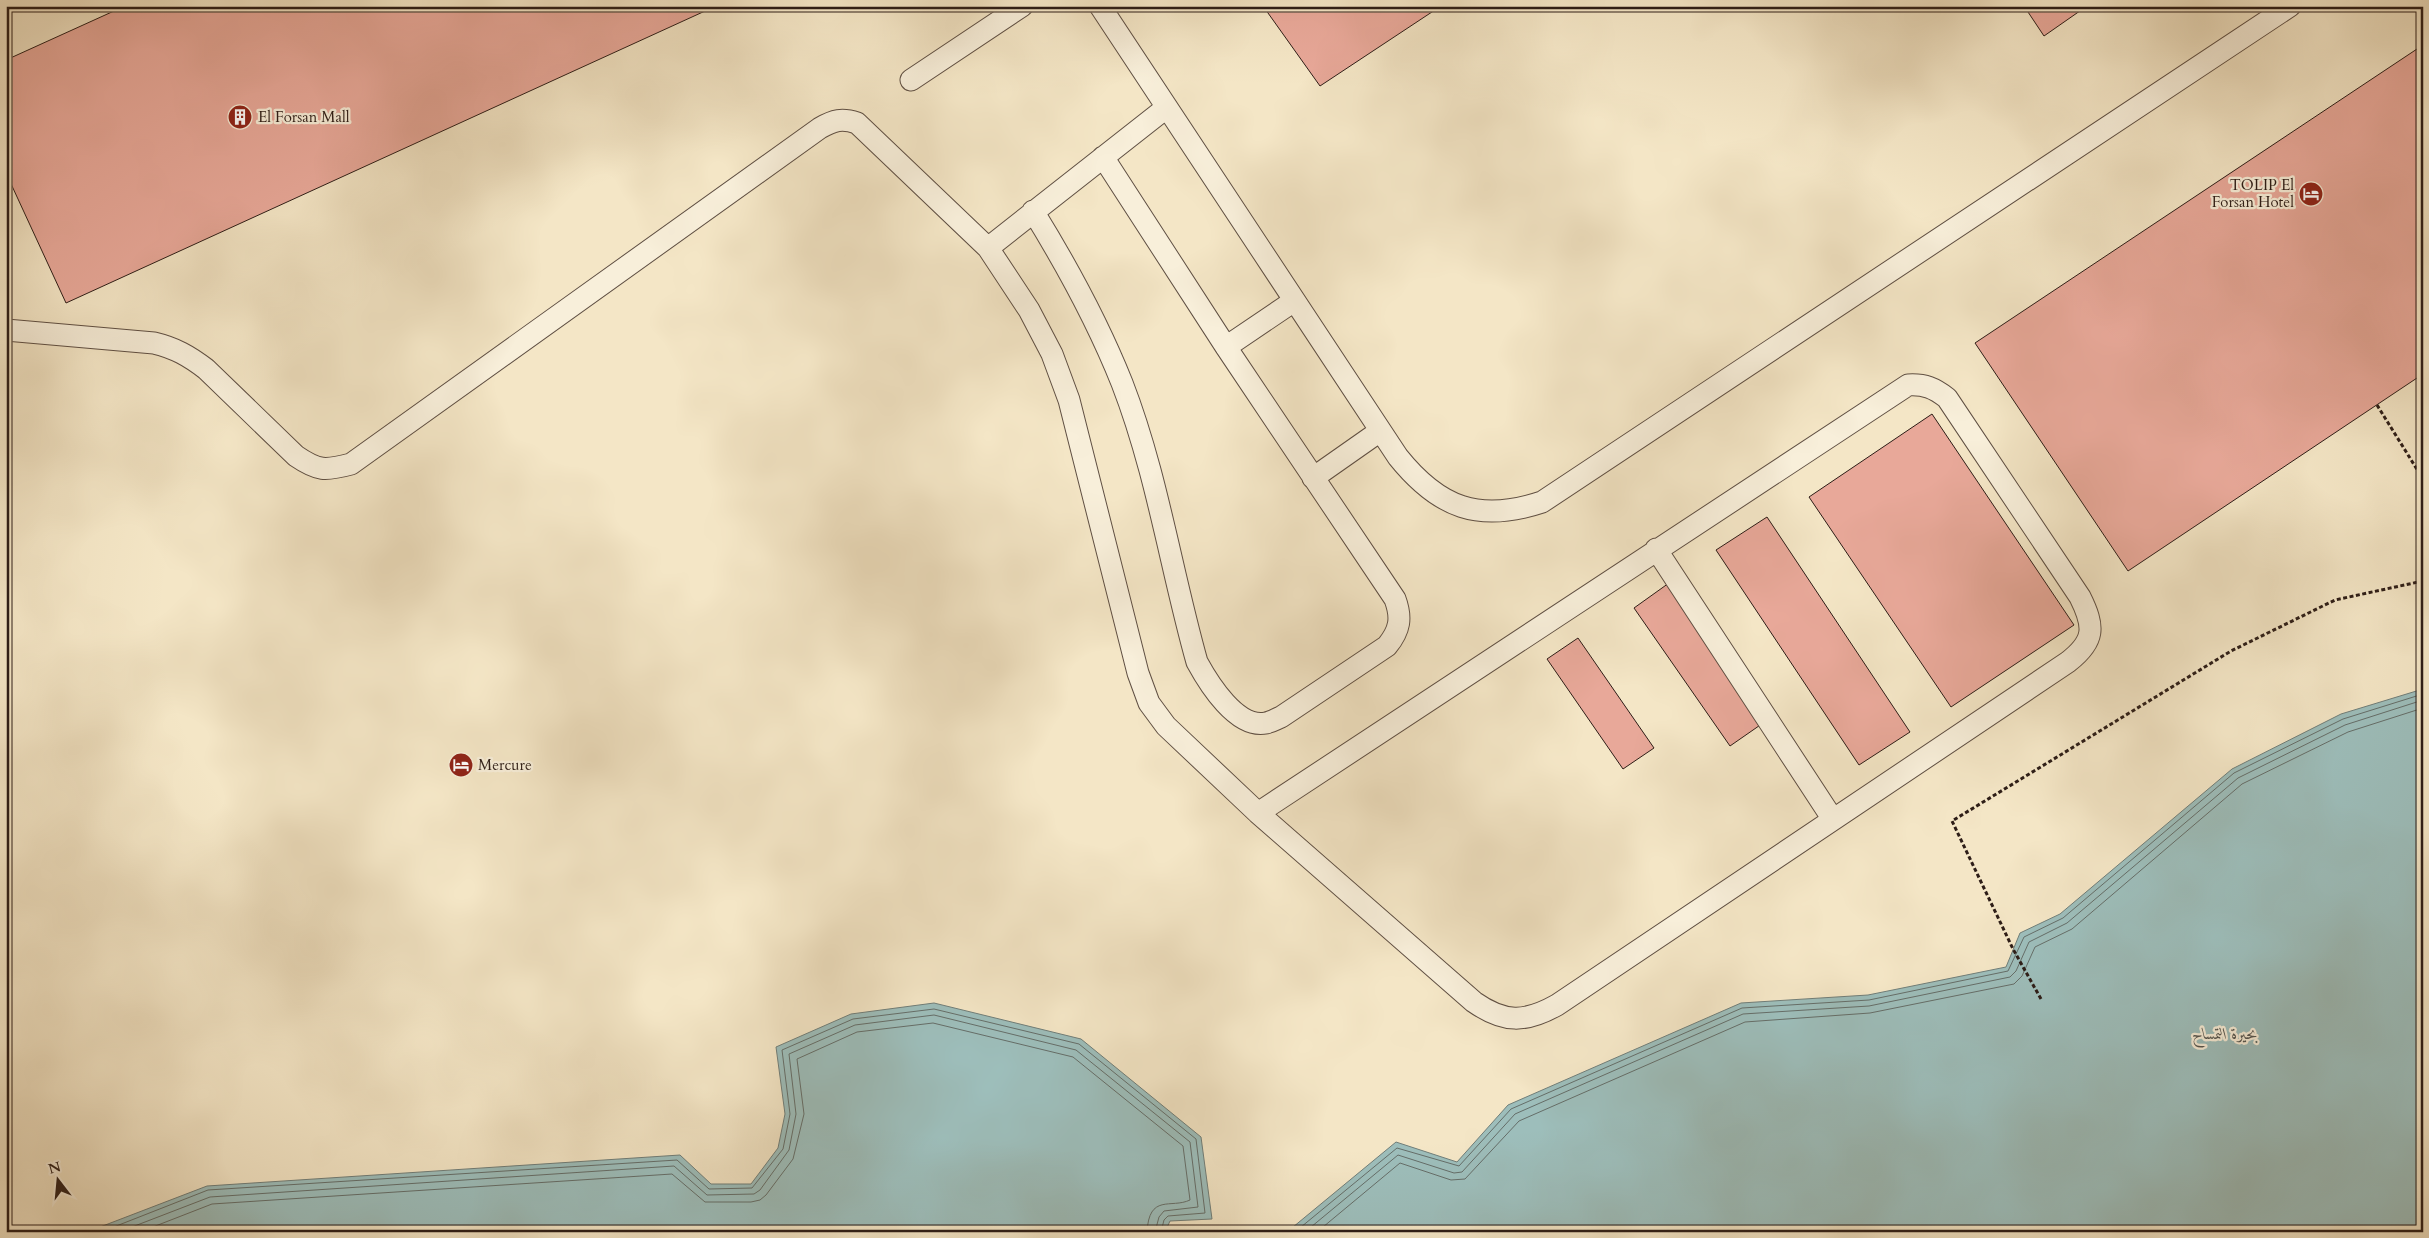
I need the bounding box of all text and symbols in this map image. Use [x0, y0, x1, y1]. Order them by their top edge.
building icon: El Forsan Mall [227, 104, 253, 130]
place label: El Forsan Mall [258, 107, 350, 127]
place label: TOLIP El Forsan Hotel [2212, 175, 2294, 212]
hotel icon: TOLIP El Forsan Hotel [2298, 181, 2324, 207]
hotel icon: Mercure [448, 752, 474, 778]
place label: Mercure [478, 755, 532, 775]
water label: بحيرة التمساح [2192, 1023, 2258, 1048]
north arrow [32, 1156, 82, 1206]
text: N [46, 1157, 63, 1179]

